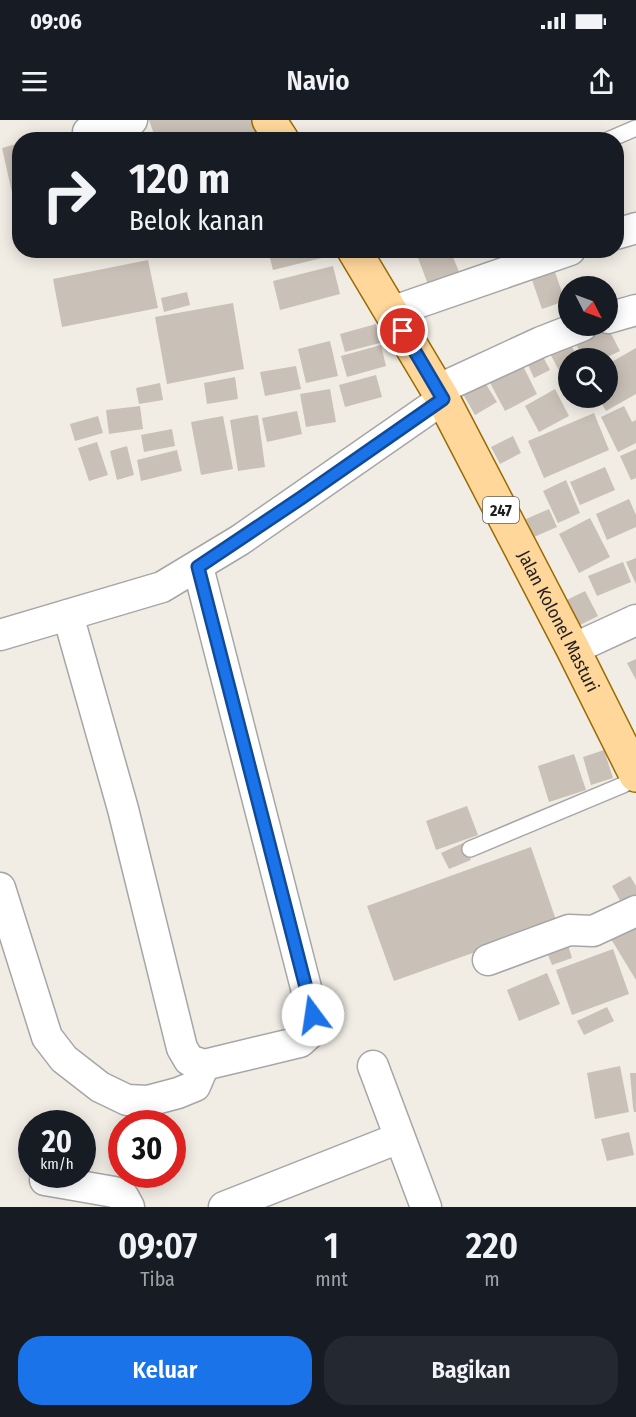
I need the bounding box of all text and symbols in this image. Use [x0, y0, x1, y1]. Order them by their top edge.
text: 09:06 [30, 8, 82, 35]
icon: menu [18, 65, 51, 98]
text: Navio [286, 65, 350, 97]
icon: share [585, 65, 618, 98]
text: 120 m [129, 154, 230, 204]
icon: right [30, 156, 108, 234]
text: Belok kanan [129, 205, 264, 237]
north arrow [558, 276, 618, 336]
map controls [558, 276, 618, 408]
pin [377, 305, 428, 356]
icon: arrive [386, 314, 419, 347]
button: search [558, 348, 618, 408]
road number: 247 [483, 497, 519, 523]
street label: Jalan Kolonel Masturi [513, 547, 604, 696]
position arrow [281, 983, 345, 1047]
speed limit sign: 30 [108, 1110, 186, 1188]
text: 20 [42, 1124, 72, 1160]
text: km/h [40, 1155, 74, 1173]
text: 09:07 [118, 1224, 197, 1268]
text: 1 [324, 1224, 339, 1268]
text: 220 [466, 1224, 518, 1268]
text: Tiba [140, 1267, 175, 1291]
text: mnt [315, 1267, 348, 1291]
text: m [484, 1267, 500, 1291]
button: Keluar [18, 1336, 312, 1405]
button: Bagikan [324, 1336, 618, 1405]

